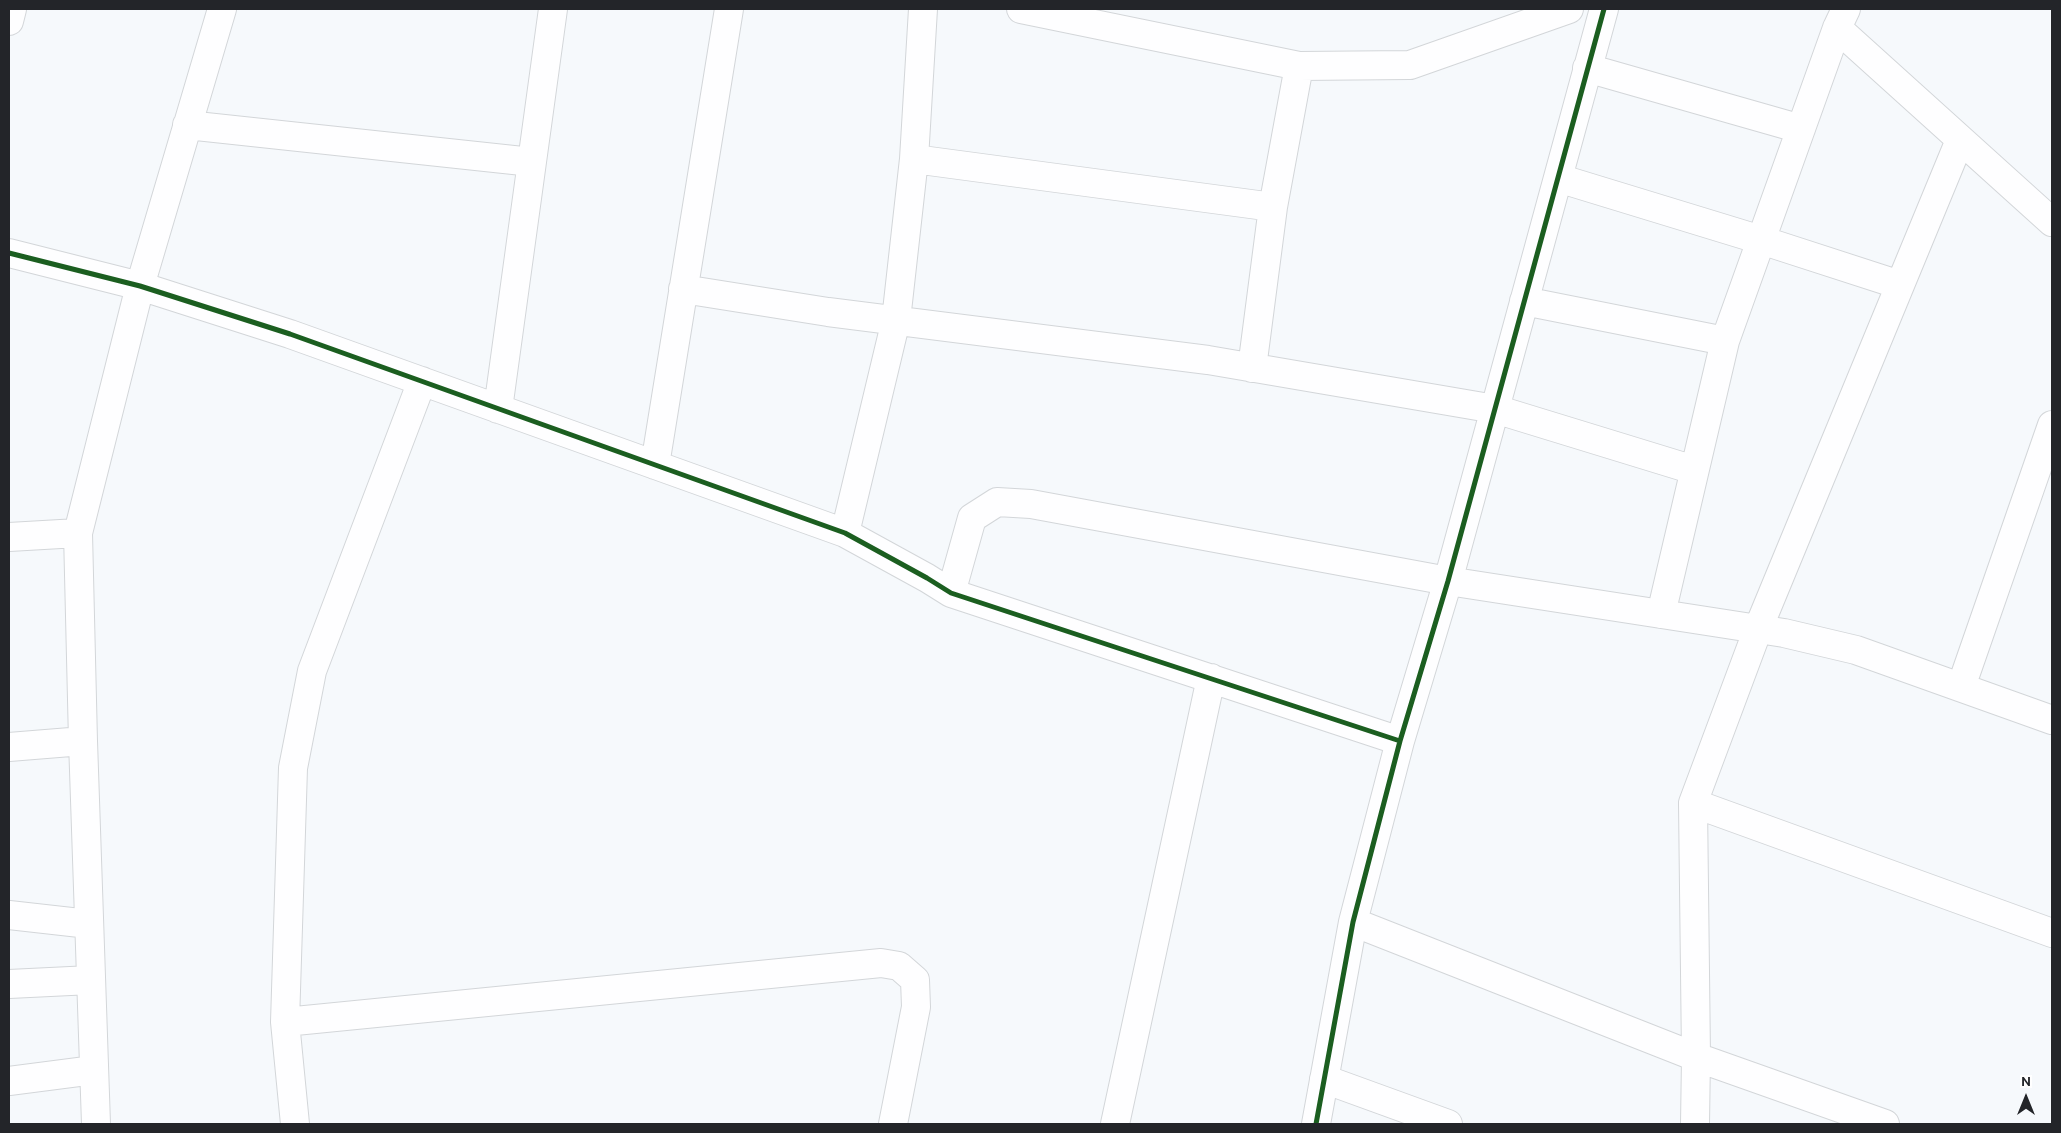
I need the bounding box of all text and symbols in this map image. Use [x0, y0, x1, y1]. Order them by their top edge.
north arrow [2001, 1073, 2051, 1123]
text: N [2021, 1074, 2031, 1091]

